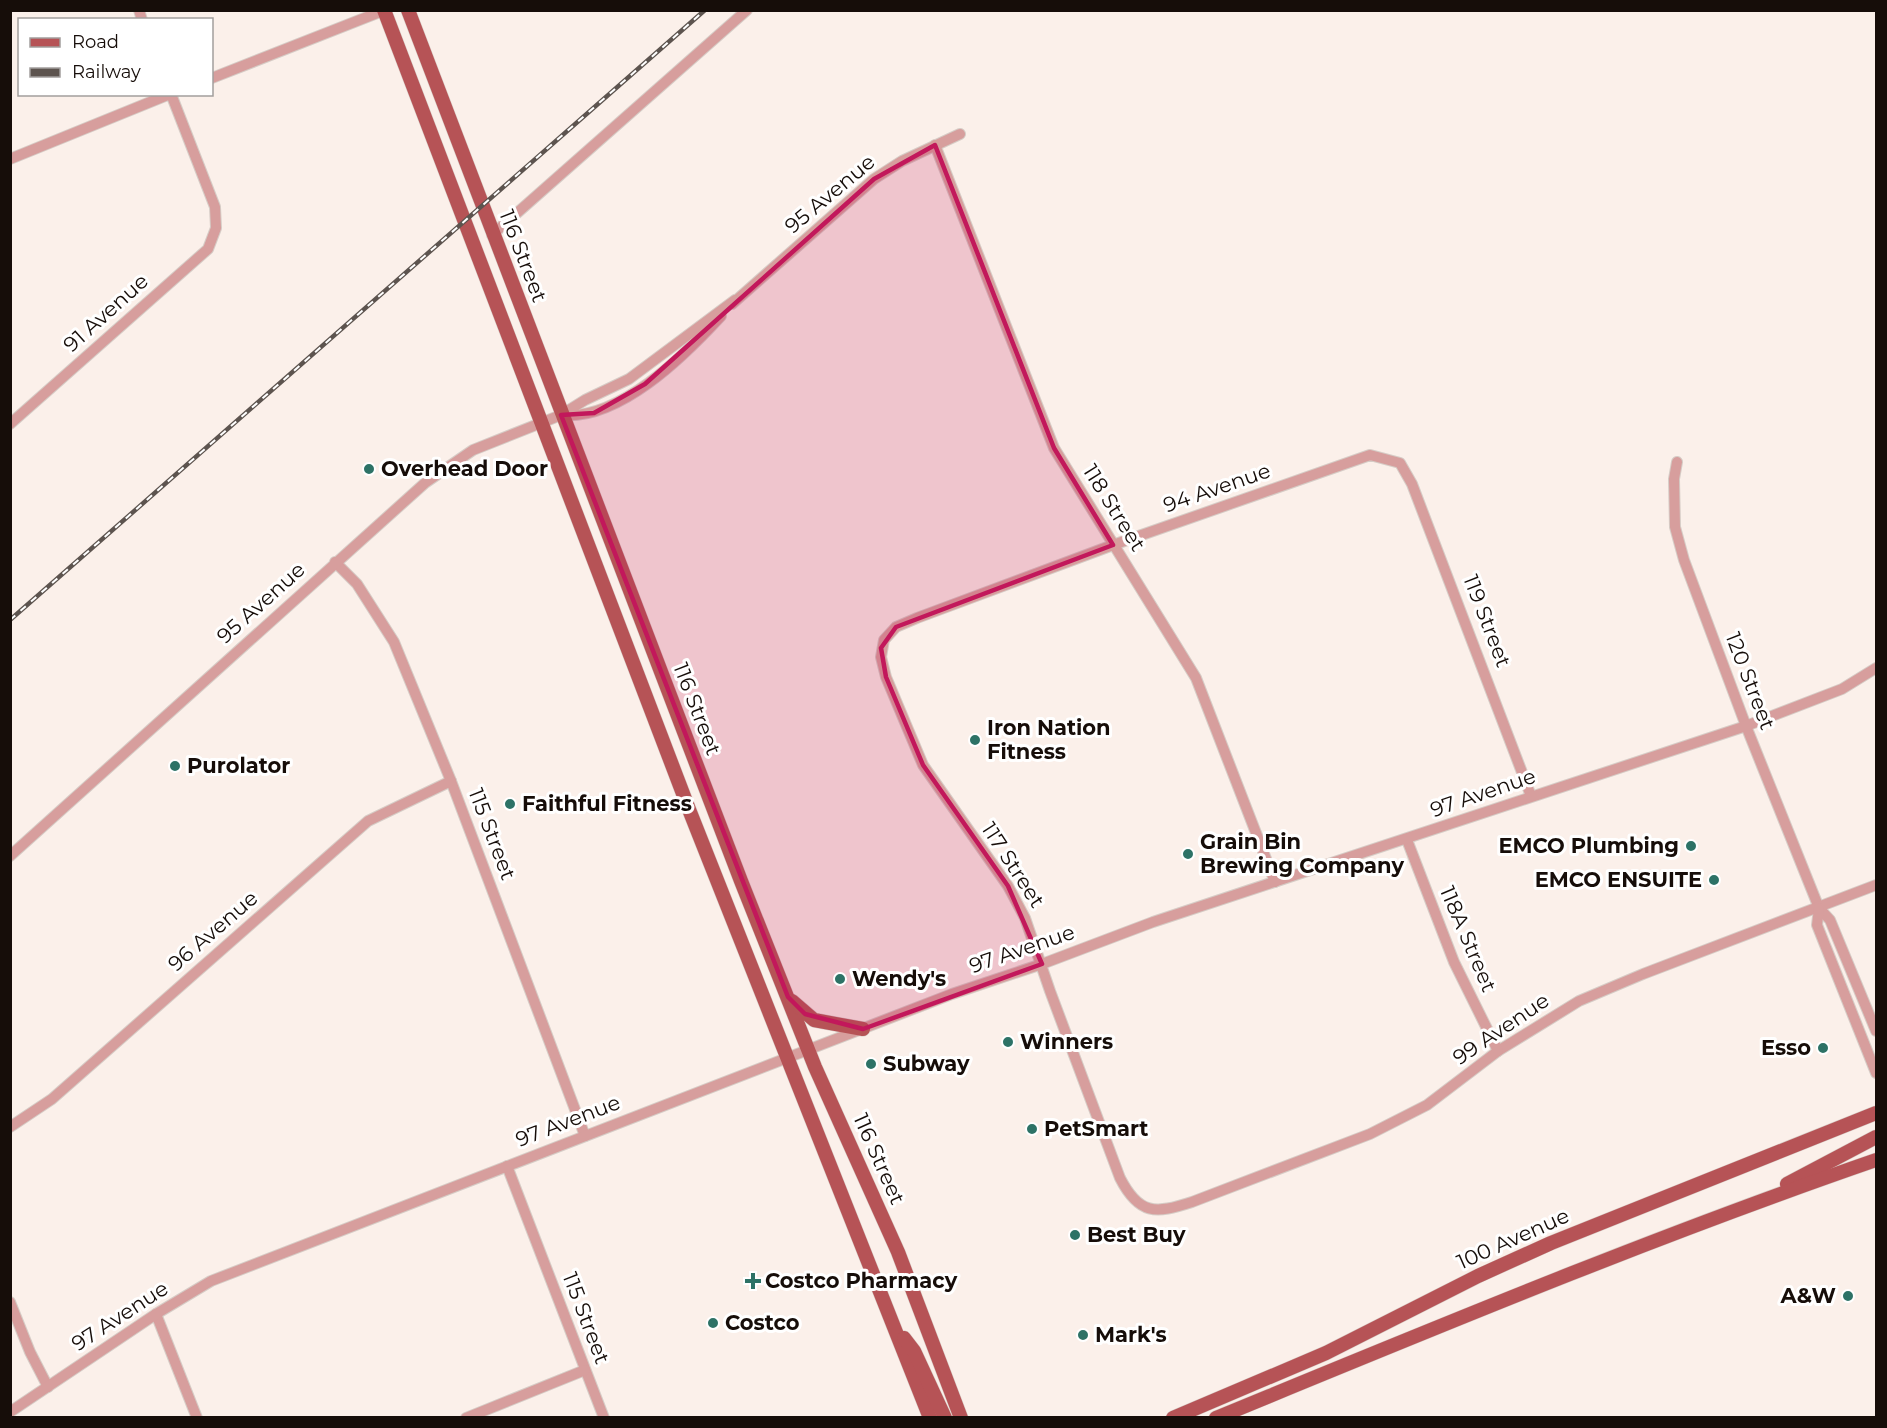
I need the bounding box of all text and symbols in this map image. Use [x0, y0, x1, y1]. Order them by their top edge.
legend [18, 18, 213, 96]
text: Road [72, 31, 119, 53]
text: Railway [72, 61, 141, 83]
street label: 95 Avenue [780, 149, 880, 238]
street label: 116 Street [494, 206, 553, 306]
street label: 91 Avenue [58, 268, 153, 357]
place label: Overhead Door [381, 456, 548, 481]
street label: 94 Avenue [1160, 458, 1274, 517]
street label: 118 Street [1078, 460, 1151, 556]
marker: Overhead Door [362, 462, 376, 476]
street label: 95 Avenue [212, 557, 310, 649]
street label: 119 Street [1458, 571, 1517, 671]
street label: 120 Street [1720, 629, 1780, 733]
street label: 116 Street [668, 659, 727, 759]
place label: Iron Nation Fitness [987, 715, 1111, 764]
marker: Iron Nation Fitness [968, 733, 982, 747]
place label: Purolator [187, 753, 290, 778]
marker: Purolator [168, 759, 182, 773]
street label: 97 Avenue [1427, 763, 1539, 822]
street label: 115 Street [464, 785, 521, 883]
place label: Faithful Fitness [522, 791, 692, 816]
marker: Faithful Fitness [503, 797, 517, 811]
street label: 117 Street [977, 817, 1050, 912]
place label: Grain Bin Brewing Company [1200, 829, 1404, 878]
place label: EMCO Plumbing [1498, 833, 1679, 858]
marker: EMCO Plumbing [1684, 839, 1698, 853]
marker: Grain Bin Brewing Company [1181, 847, 1195, 861]
place label: EMCO ENSUITE [1535, 867, 1702, 892]
marker: EMCO ENSUITE [1707, 873, 1721, 887]
street label: 118A Street [1435, 882, 1502, 995]
street label: 96 Avenue [163, 885, 263, 976]
street label: 97 Avenue [966, 919, 1078, 978]
place label: Wendy's [852, 966, 946, 991]
marker: Wendy's [833, 972, 847, 986]
street label: 99 Avenue [1448, 987, 1553, 1070]
place label: Winners [1020, 1029, 1113, 1054]
marker: Winners [1001, 1035, 1015, 1049]
place label: Esso [1761, 1035, 1811, 1060]
marker: Esso [1816, 1041, 1830, 1055]
place label: Subway [883, 1051, 970, 1076]
marker: Subway [864, 1057, 878, 1071]
street label: 97 Avenue [512, 1089, 624, 1152]
street label: 116 Street [848, 1109, 911, 1208]
place label: PetSmart [1044, 1116, 1148, 1141]
marker: PetSmart [1025, 1122, 1039, 1136]
street label: 100 Avenue [1453, 1203, 1573, 1274]
place label: Best Buy [1087, 1222, 1186, 1247]
marker: Best Buy [1068, 1228, 1082, 1242]
place label: Costco Pharmacy [765, 1268, 958, 1293]
street label: 115 Street [558, 1269, 615, 1367]
marker: Costco Pharmacy [746, 1274, 760, 1288]
street label: 97 Avenue [67, 1275, 173, 1356]
place label: A&W [1780, 1283, 1836, 1308]
marker: A&W [1841, 1289, 1855, 1303]
place label: Costco [725, 1310, 800, 1335]
marker: Costco [706, 1316, 720, 1330]
place label: Mark's [1095, 1322, 1167, 1347]
marker: Mark's [1076, 1328, 1090, 1342]

